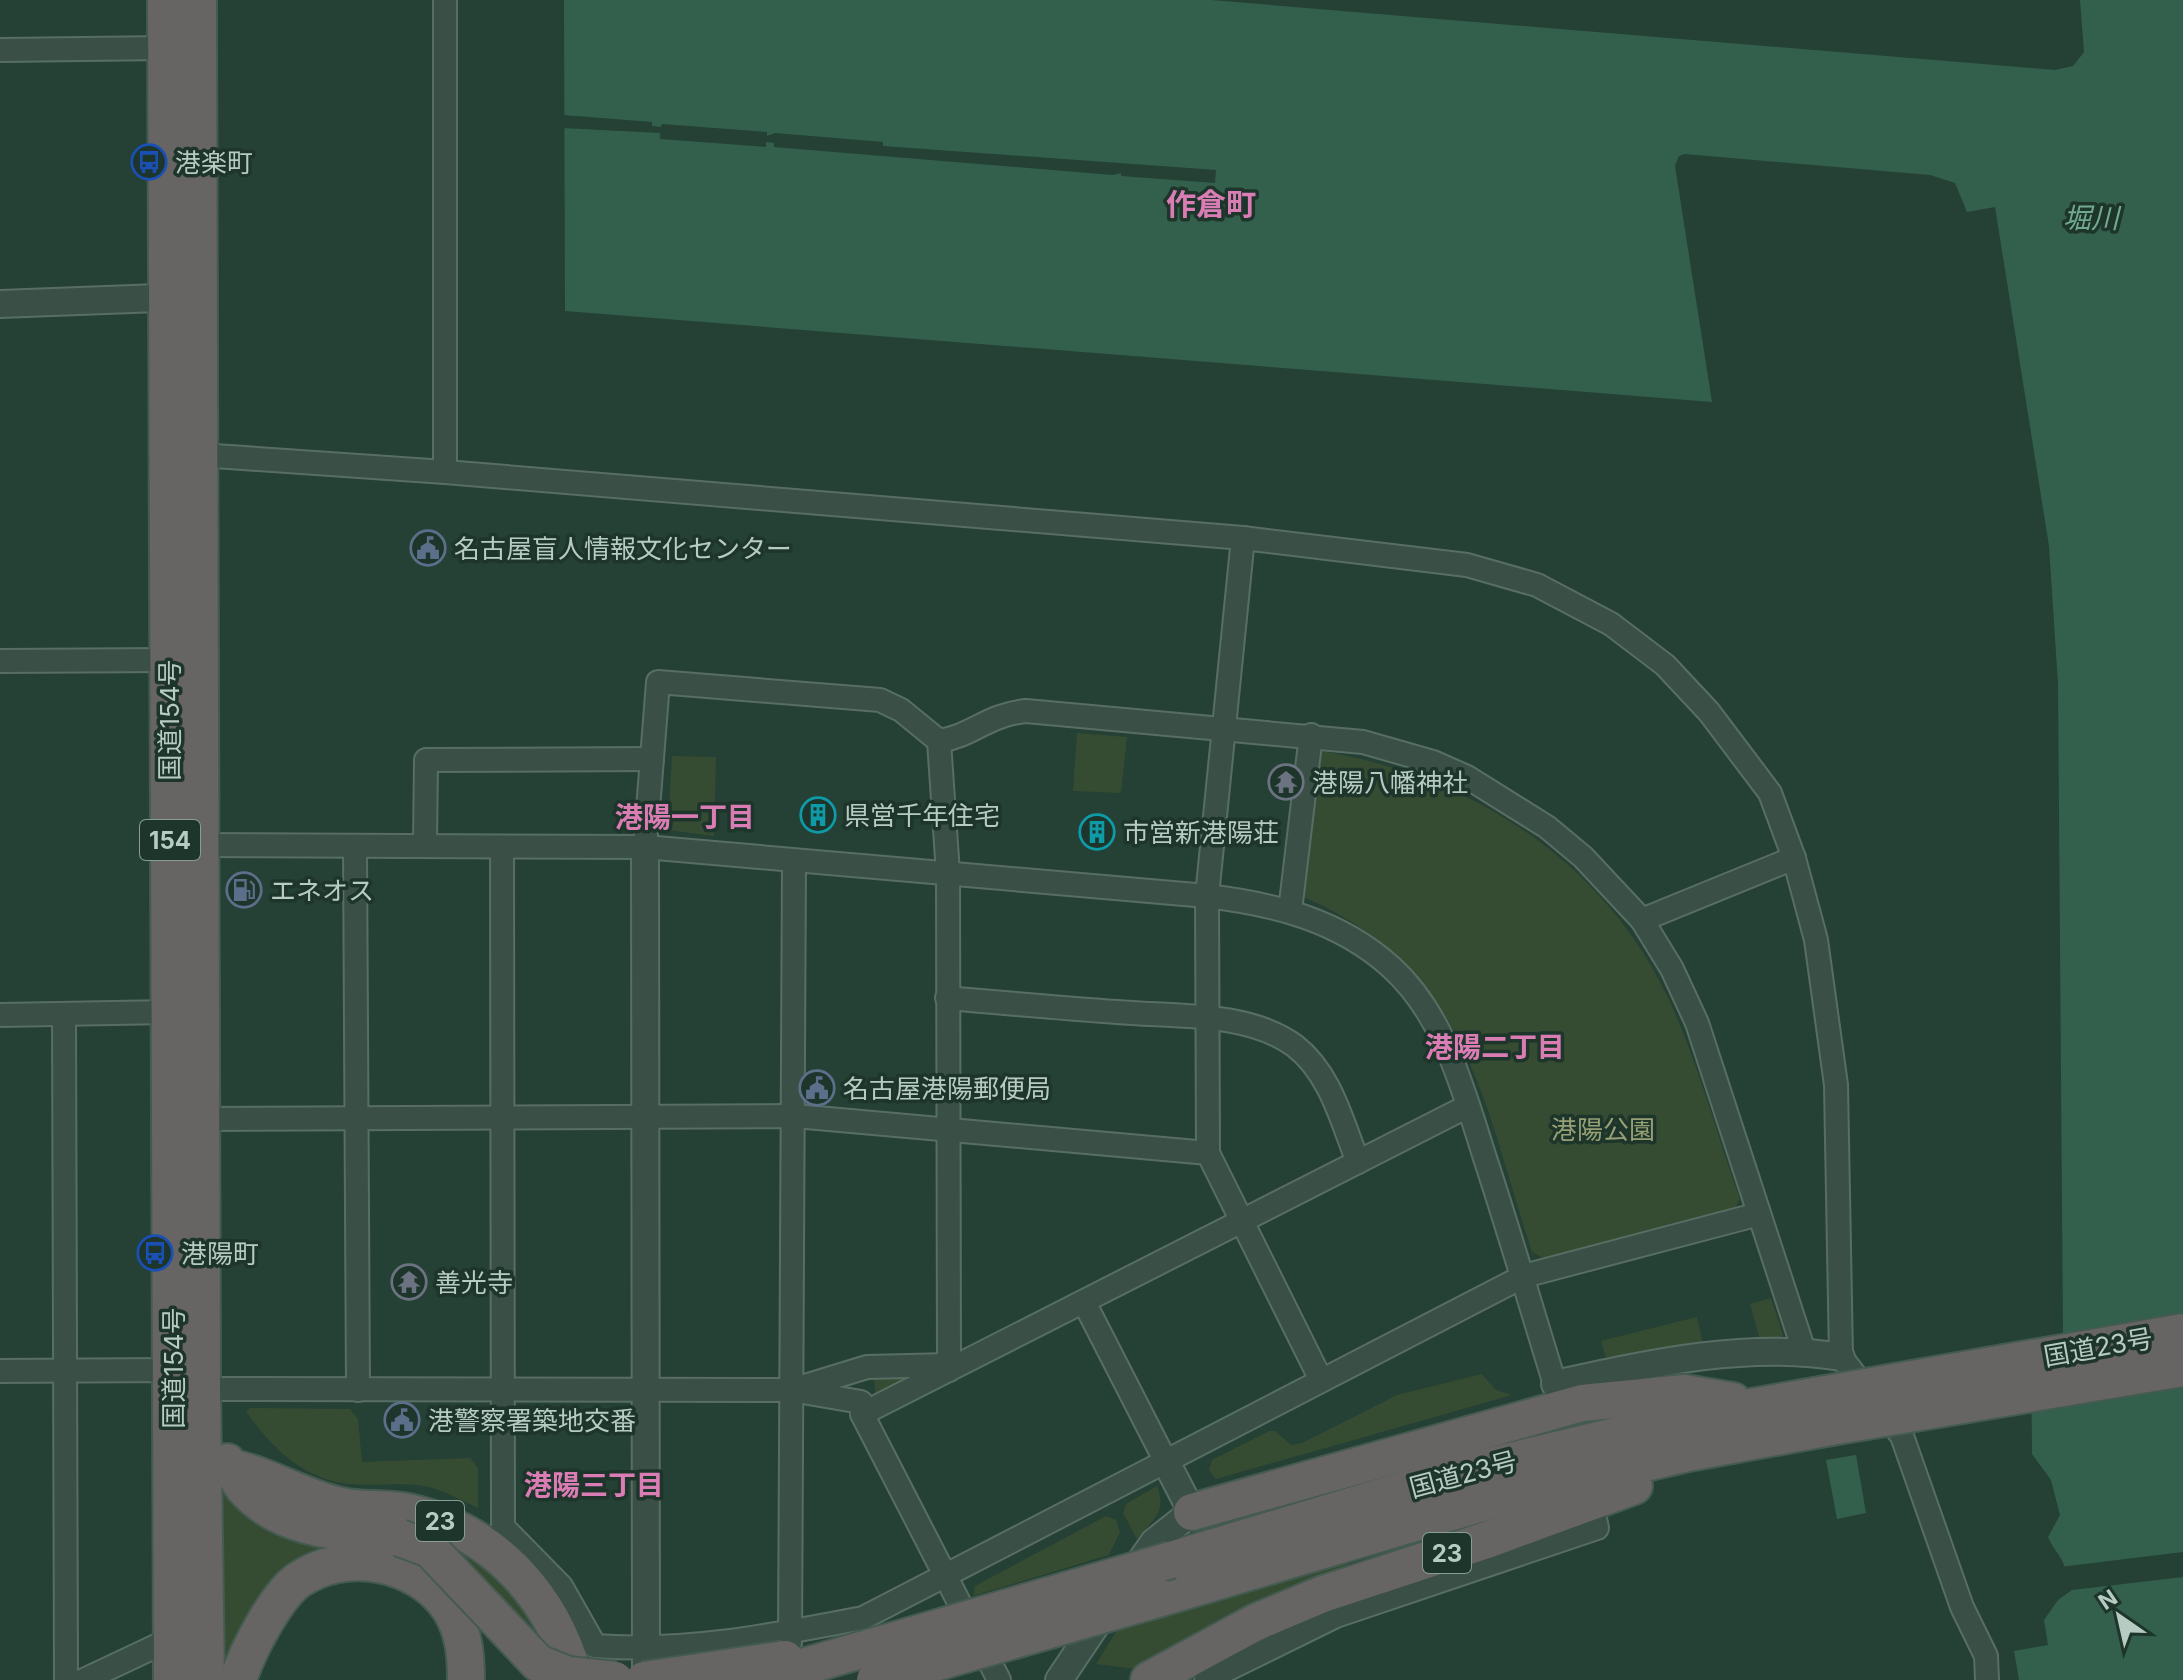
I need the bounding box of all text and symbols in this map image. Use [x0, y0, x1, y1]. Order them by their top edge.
bus stop icon: 港楽町 [130, 143, 168, 181]
place label: 港楽町 [175, 147, 253, 178]
district label: 作倉町 [1166, 186, 1256, 222]
water label: 堀川 [2063, 201, 2122, 235]
public building icon: 名古屋盲人情報文化センター [409, 529, 447, 567]
place label: 名古屋盲人情報文化センター [454, 533, 792, 564]
street label: 国道154号 [154, 659, 185, 781]
temple icon: 港陽八幡神社 [1267, 763, 1305, 801]
place label: 港陽八幡神社 [1312, 767, 1468, 798]
building icon: 県営千年住宅 [799, 796, 837, 834]
district label: 港陽一丁目 [615, 800, 755, 834]
place label: 県営千年住宅 [844, 800, 1000, 831]
building icon: 市営新港陽荘 [1078, 813, 1116, 851]
place label: 市営新港陽荘 [1123, 817, 1279, 848]
road number: 154 [140, 820, 200, 860]
fuel station icon: エネオス [225, 871, 263, 909]
place label: エネオス [270, 875, 374, 906]
district label: 港陽二丁目 [1425, 1030, 1565, 1064]
public building icon: 名古屋港陽郵便局 [798, 1069, 836, 1107]
place label: 名古屋港陽郵便局 [843, 1073, 1051, 1104]
park label: 港陽公園 [1551, 1114, 1655, 1145]
bus stop icon: 港陽町 [136, 1234, 174, 1272]
place label: 港陽町 [181, 1238, 259, 1269]
temple icon: 善光寺 [390, 1263, 428, 1301]
place label: 善光寺 [435, 1267, 513, 1298]
street label: 国道154号 [158, 1307, 189, 1429]
street label: 国道23号 [2041, 1322, 2155, 1372]
public building icon: 港警察署築地交番 [383, 1401, 421, 1439]
place label: 港警察署築地交番 [428, 1405, 636, 1436]
street label: 国道23号 [1406, 1445, 1520, 1503]
district label: 港陽三丁目 [524, 1468, 664, 1502]
road number: 23 [416, 1501, 464, 1541]
road number: 23 [1423, 1533, 1471, 1573]
north arrow [2079, 1576, 2159, 1656]
text: N [2094, 1584, 2122, 1615]

